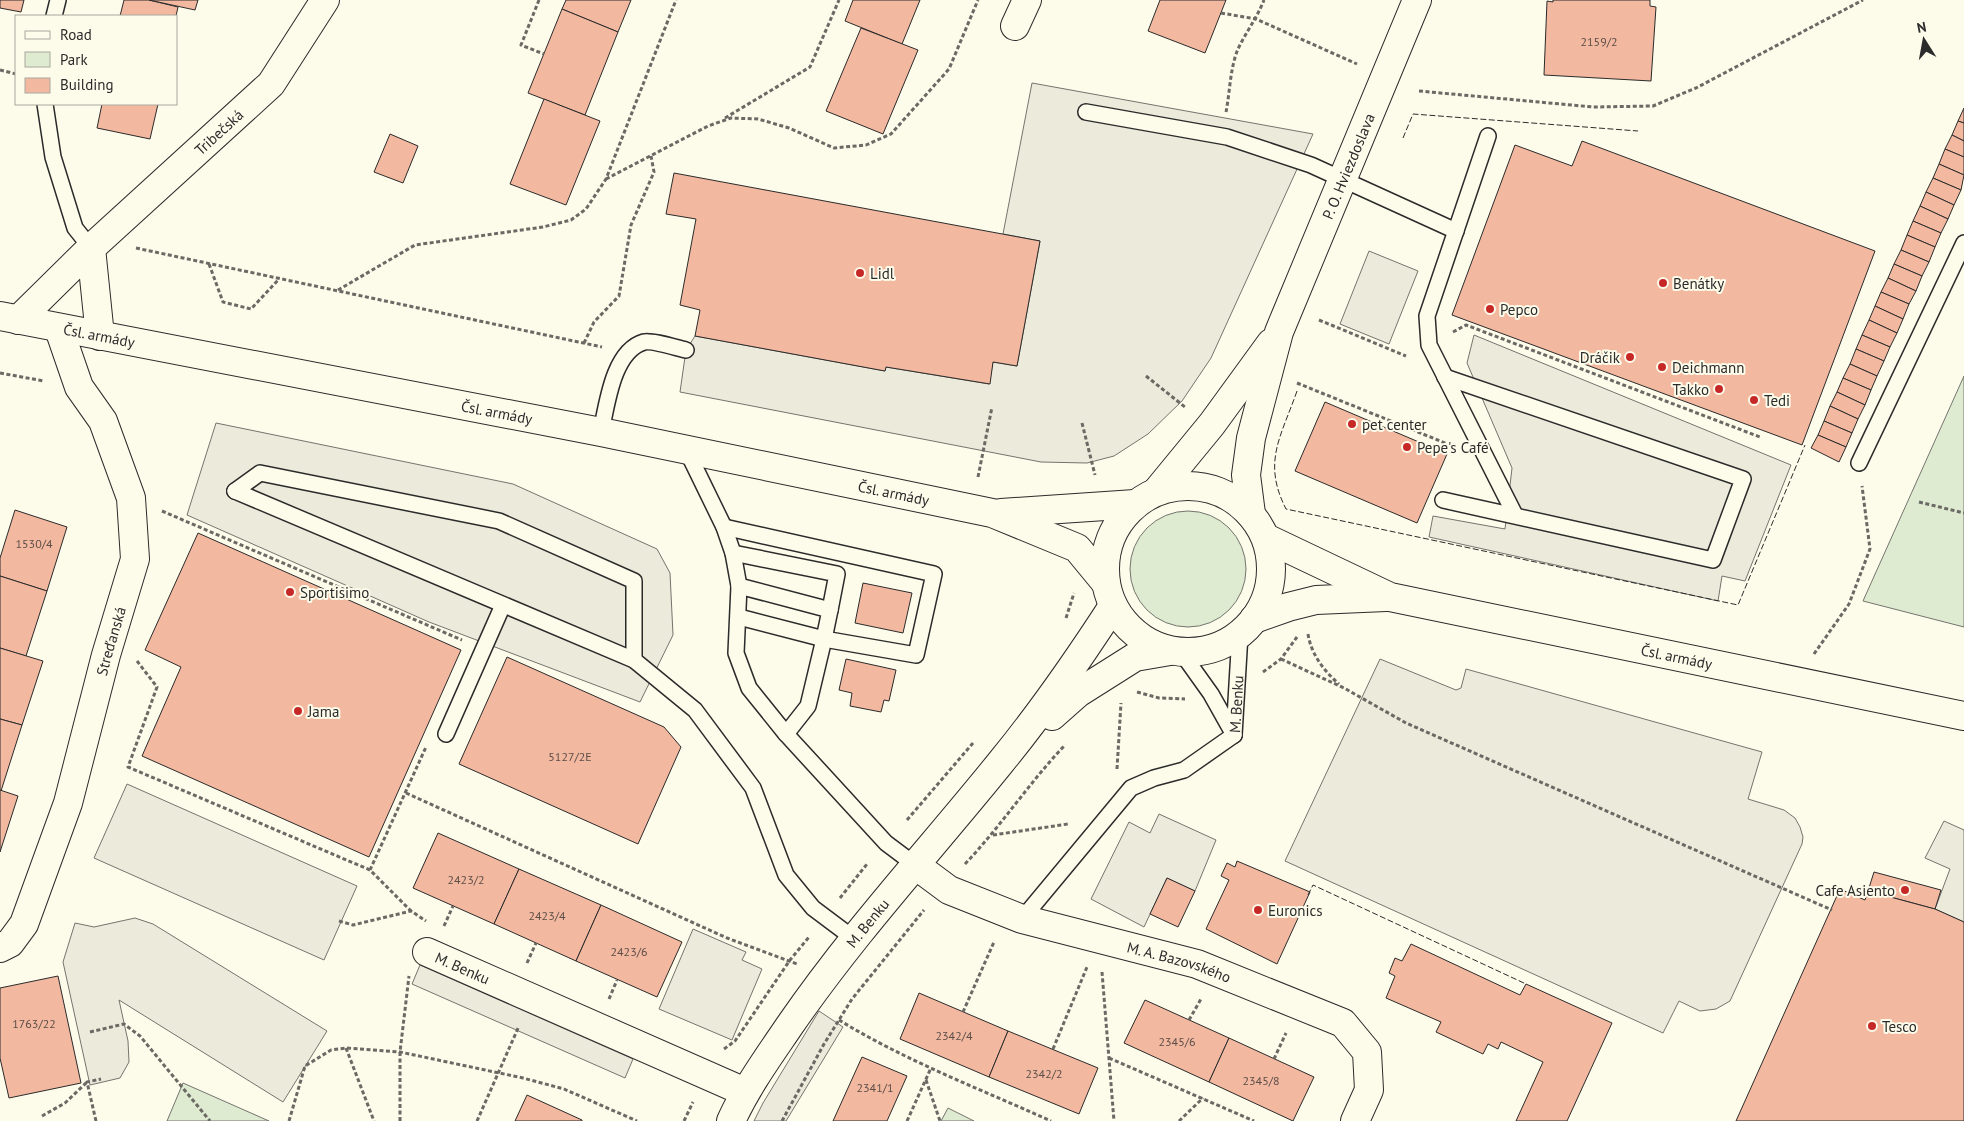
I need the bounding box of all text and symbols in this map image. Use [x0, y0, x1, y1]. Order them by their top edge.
legend [15, 15, 178, 105]
north arrow [1899, 15, 1949, 65]
text: N [1915, 18, 1928, 37]
text: Road [60, 25, 92, 44]
house number: 2159/2 [1581, 34, 1617, 49]
text: Park [60, 50, 88, 69]
text: Building [60, 75, 114, 94]
street label: Tribečská [190, 105, 247, 159]
street label: P. O. Hviezdoslava [1318, 110, 1378, 222]
place label: Lidl [870, 264, 895, 283]
marker: Lidl [854, 267, 866, 279]
place label: Benátky [1673, 274, 1724, 293]
marker: Benátky [1657, 277, 1669, 289]
place label: Pepco [1500, 300, 1538, 319]
marker: Pepco [1484, 303, 1496, 315]
street label: Čsl. armády [62, 319, 137, 351]
place label: Dráčik [1580, 348, 1621, 367]
marker: Dráčik [1624, 351, 1636, 363]
place label: Deichmann [1672, 358, 1744, 377]
marker: Deichmann [1656, 361, 1668, 373]
place label: Takko [1673, 380, 1709, 399]
marker: Takko [1713, 383, 1725, 395]
place label: Tedi [1764, 391, 1790, 410]
marker: Tedi [1748, 394, 1760, 406]
street label: Čsl. armády [459, 396, 534, 428]
place label: pet center [1362, 415, 1427, 434]
marker: pet center [1346, 418, 1358, 430]
place label: Pepe's Café [1417, 438, 1489, 457]
marker: Pepe's Café [1401, 441, 1413, 453]
street label: Čsl. armády [856, 476, 931, 509]
house number: 1530/4 [16, 536, 53, 551]
place label: Sportisimo [300, 583, 369, 602]
marker: Sportisimo [284, 586, 296, 598]
street label: Streďanská [92, 604, 130, 678]
street label: Čsl. armády [1639, 640, 1714, 673]
street label: M. Benku [1225, 675, 1247, 733]
place label: Jama [307, 702, 339, 721]
marker: Jama [292, 705, 304, 717]
house number: 5127/2E [548, 749, 592, 764]
house number: 2423/2 [448, 872, 484, 887]
place label: Cafe Asiento [1816, 881, 1895, 900]
marker: Cafe Asiento [1899, 884, 1911, 896]
street label: M. Benku [842, 894, 893, 951]
place label: Euronics [1268, 901, 1323, 920]
marker: Euronics [1252, 904, 1264, 916]
house number: 2423/4 [529, 908, 566, 923]
street label: M. A. Bazovského [1125, 937, 1234, 986]
house number: 2423/6 [611, 944, 647, 959]
street label: M. Benku [432, 947, 493, 988]
house number: 1763/22 [12, 1016, 56, 1031]
place label: Tesco [1882, 1017, 1917, 1036]
marker: Tesco [1866, 1020, 1878, 1032]
house number: 2342/4 [936, 1028, 973, 1043]
house number: 2345/6 [1159, 1034, 1195, 1049]
house number: 2342/2 [1026, 1066, 1062, 1081]
house number: 2345/8 [1243, 1073, 1279, 1088]
house number: 2341/1 [857, 1080, 893, 1095]

